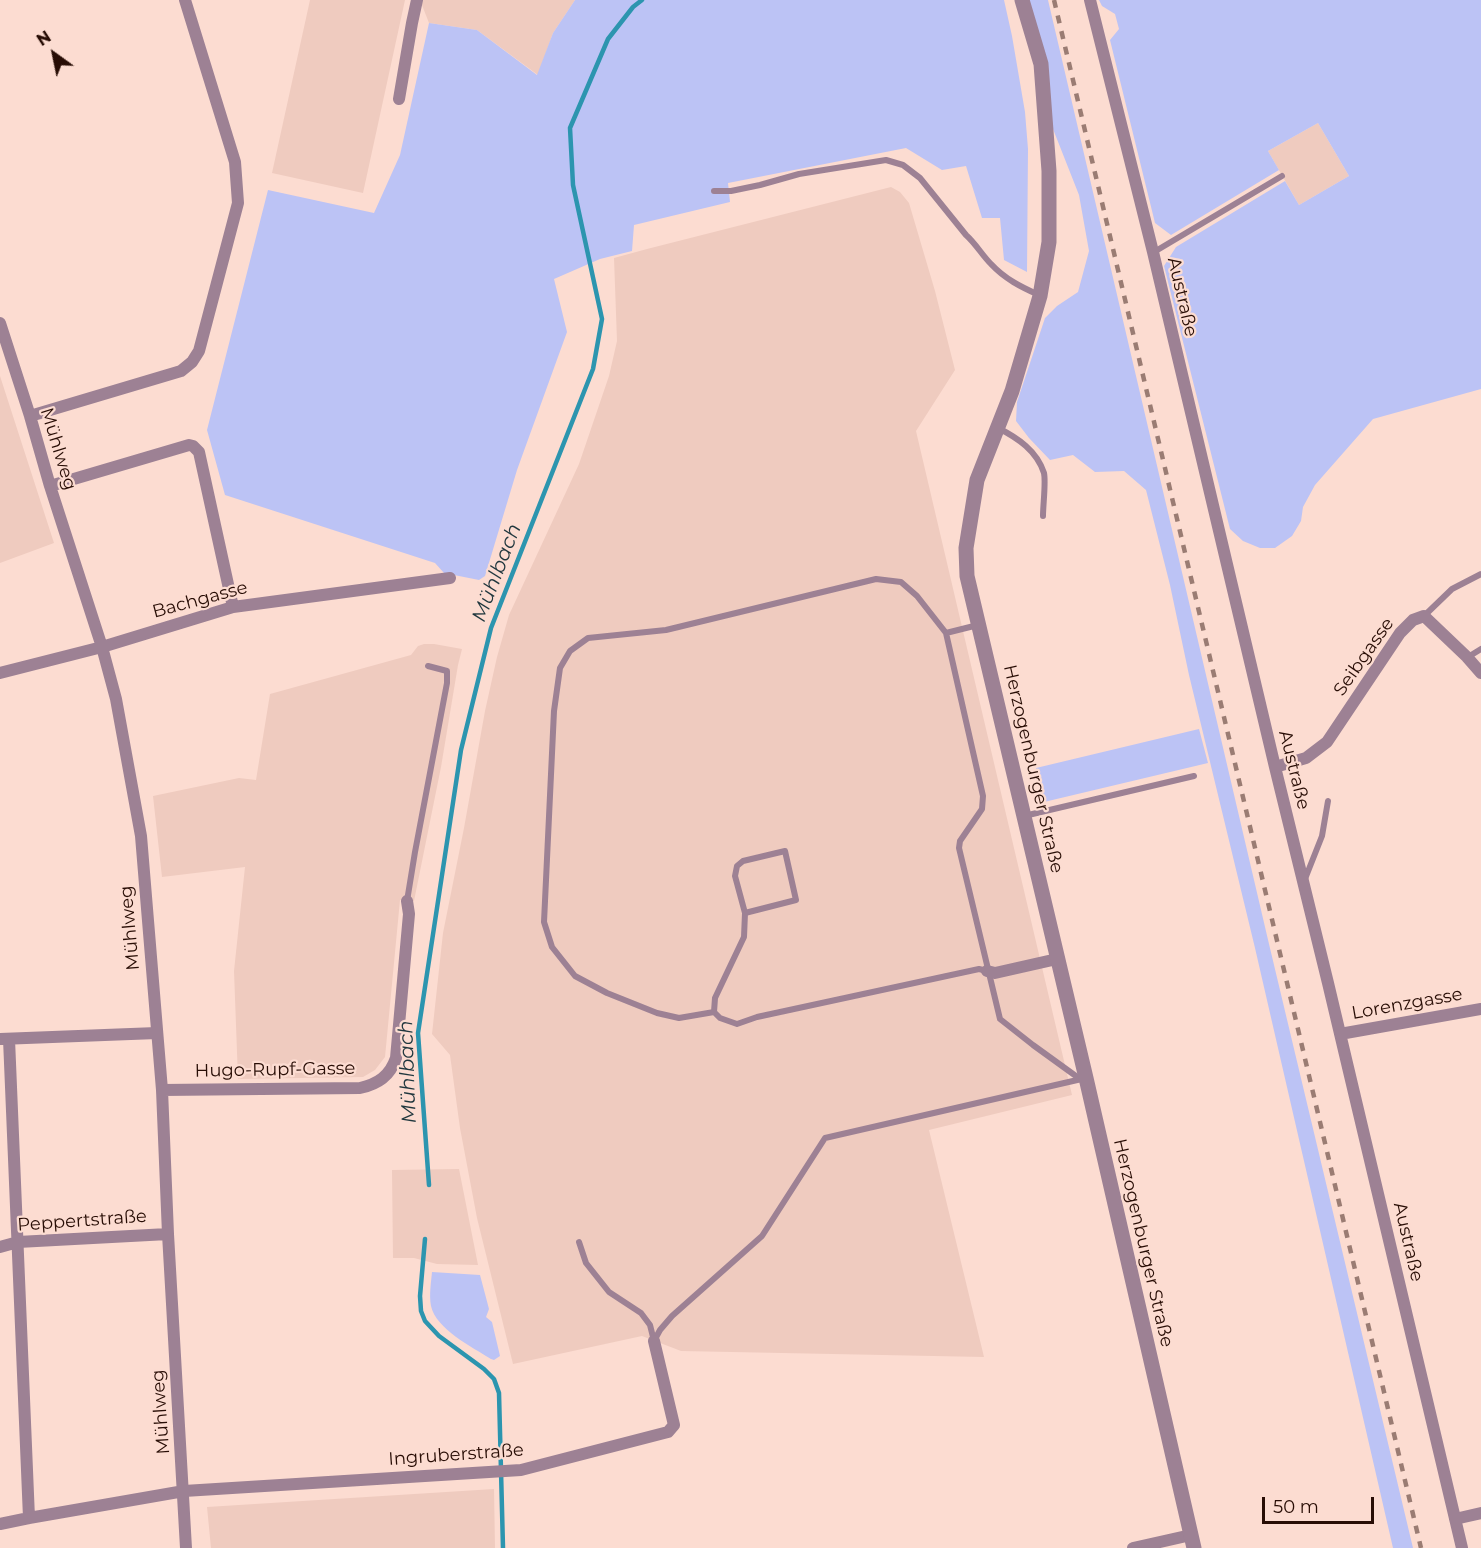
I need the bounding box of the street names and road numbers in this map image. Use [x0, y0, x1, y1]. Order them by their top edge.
street label: Austraße [1162, 255, 1202, 339]
street label: Mühlweg [35, 405, 81, 493]
street label: Bachgasse [150, 577, 250, 623]
street label: Seibgasse [1329, 614, 1399, 700]
street label: Herzogenburger Straße [998, 663, 1068, 875]
street label: Austraße [1274, 728, 1314, 812]
street label: Mühlweg [116, 885, 144, 971]
street label: Lorenzgasse [1350, 984, 1464, 1024]
street label: Hugo-Rupf-Gasse [195, 1058, 355, 1082]
street label: Herzogenburger Straße [1108, 1137, 1178, 1349]
street label: Austraße [1388, 1200, 1428, 1284]
street label: Peppertstraße [17, 1206, 147, 1236]
street label: Mühlweg [147, 1369, 175, 1455]
street label: Ingruberstraße [388, 1439, 524, 1471]

